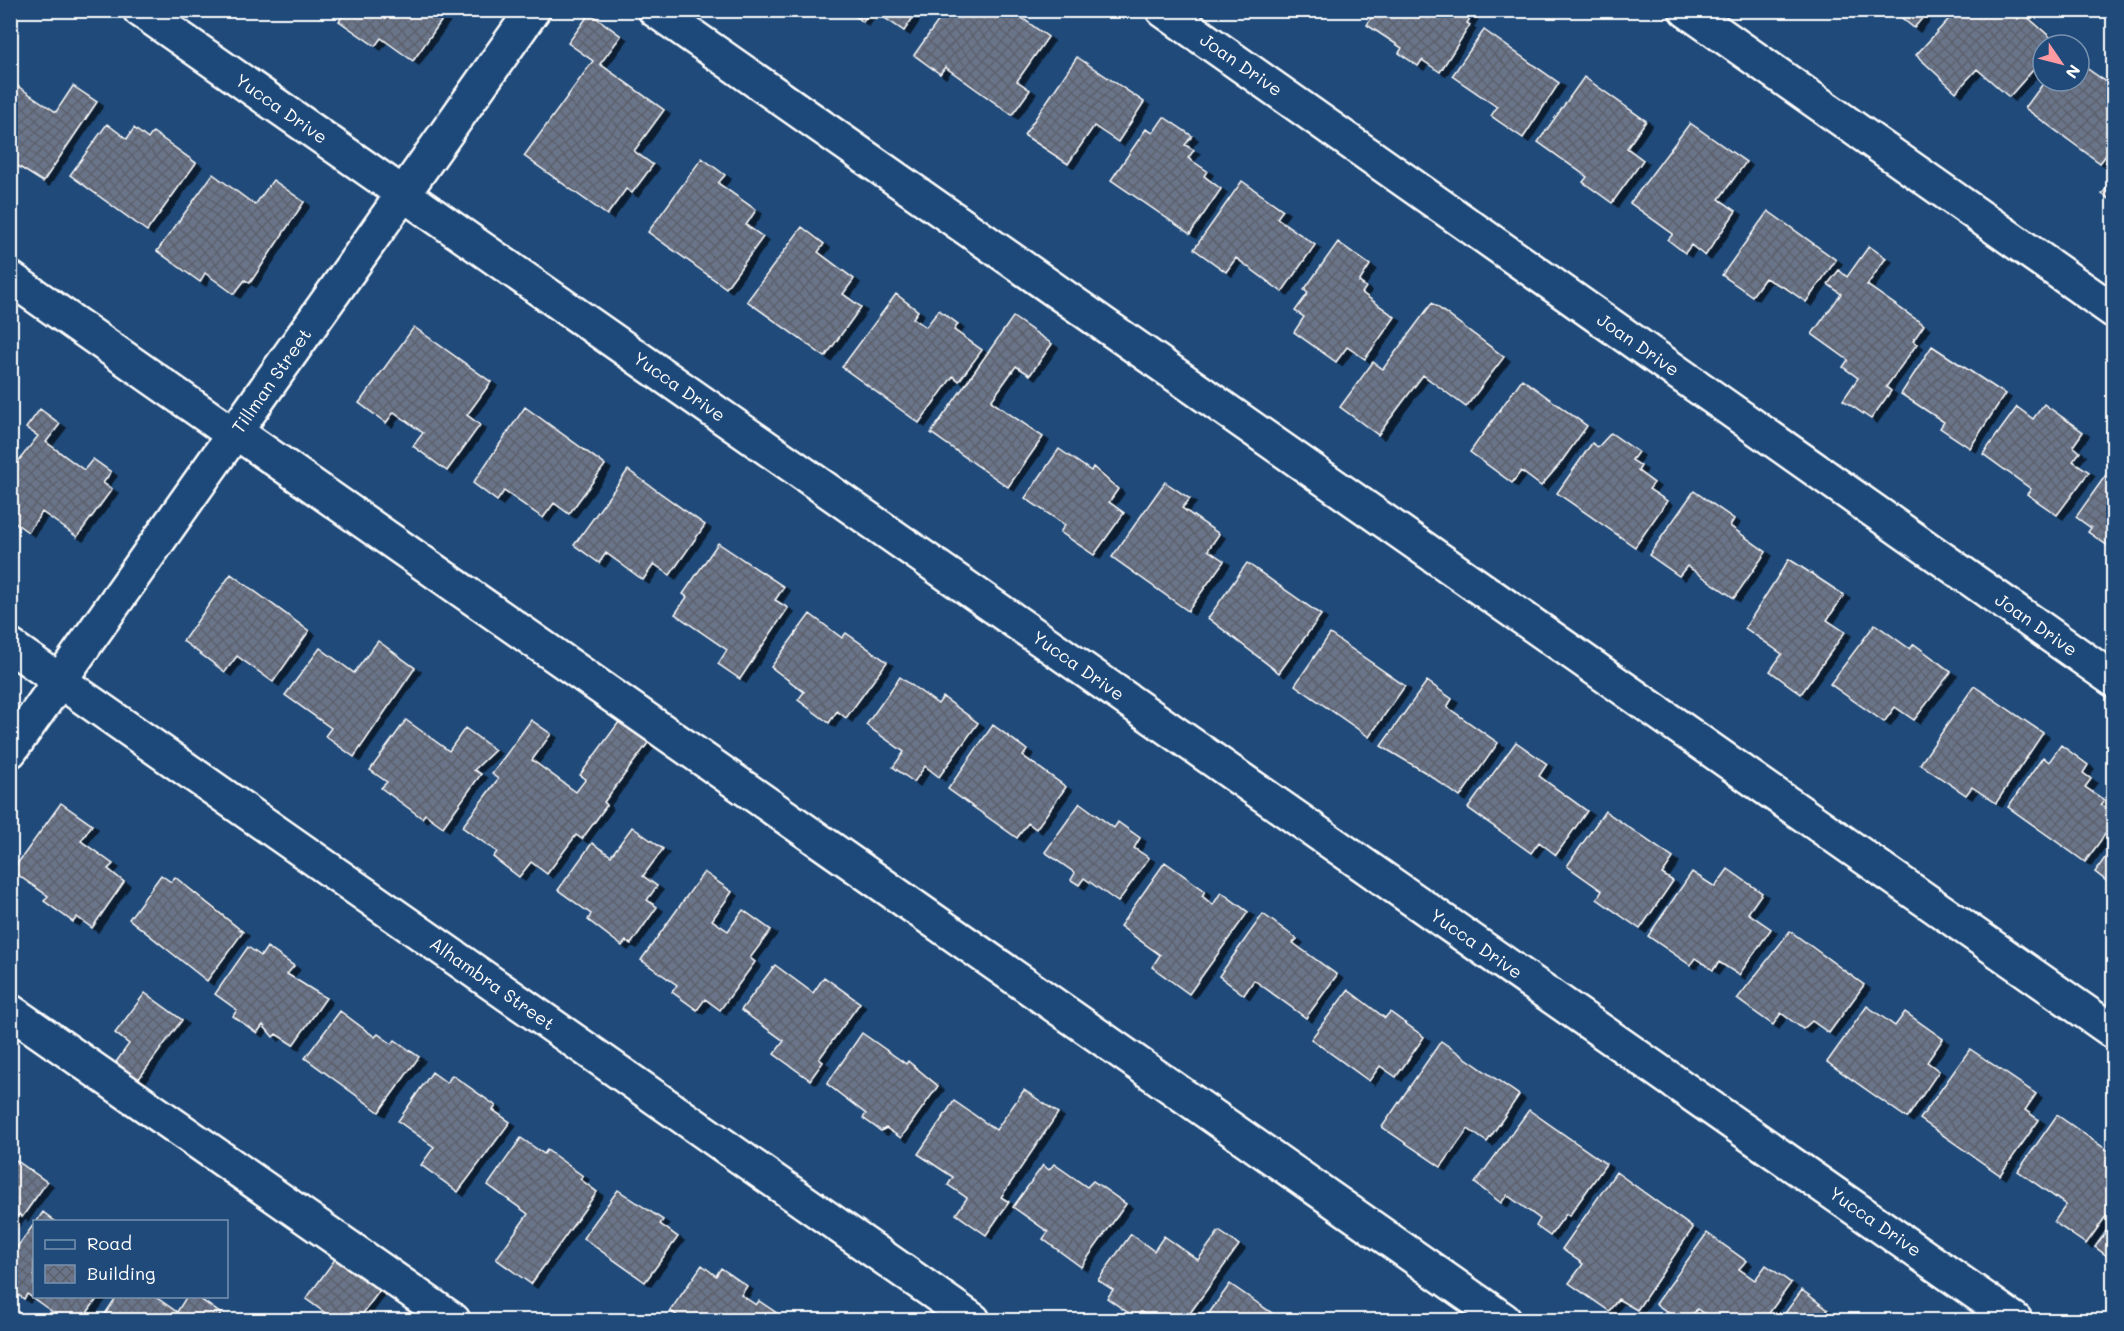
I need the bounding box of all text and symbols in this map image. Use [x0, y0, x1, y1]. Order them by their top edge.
street label: Joan Drive [1196, 27, 1287, 101]
north arrow [2031, 33, 2091, 93]
text: N [2062, 61, 2086, 83]
street label: Yucca Drive [231, 68, 332, 149]
street label: Joan Drive [1593, 307, 1684, 381]
street label: Tillman Street [226, 323, 316, 438]
street label: Yucca Drive [629, 346, 730, 427]
street label: Joan Drive [1991, 587, 2082, 661]
street label: Yucca Drive [1028, 625, 1129, 706]
street label: Yucca Drive [1426, 903, 1527, 984]
street label: Alhambra Street [425, 931, 560, 1035]
street label: Yucca Drive [1825, 1181, 1926, 1262]
legend [33, 1220, 228, 1298]
text: Road [87, 1231, 132, 1255]
text: Building [87, 1261, 155, 1285]

